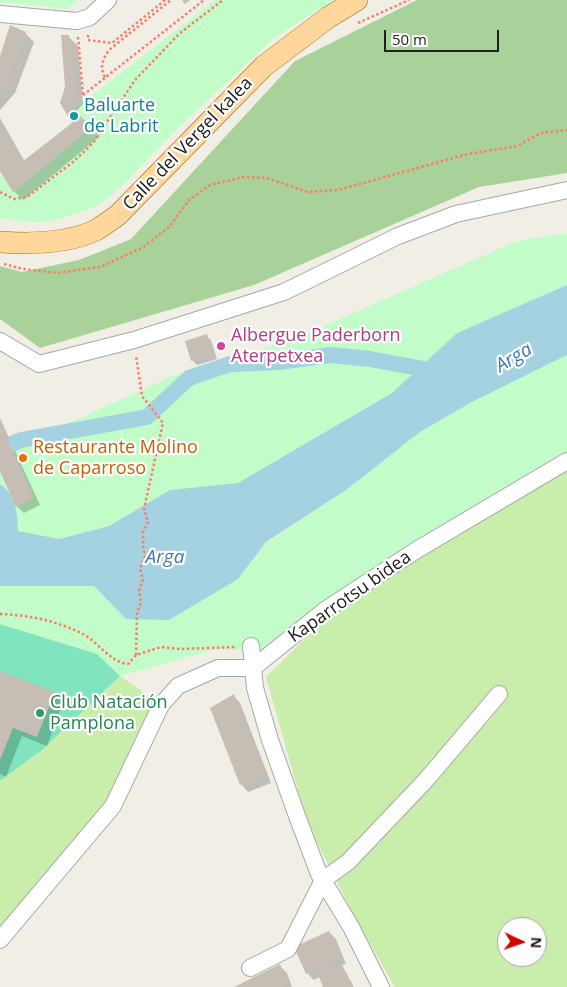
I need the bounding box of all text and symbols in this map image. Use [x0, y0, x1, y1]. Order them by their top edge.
scale bar [387, 20, 502, 52]
text: 50 m [392, 29, 427, 49]
street label: Calle del Vergel kalea [119, 73, 257, 215]
place label: Baluarte de Labrit [84, 95, 159, 138]
marker: Baluarte de Labrit [68, 110, 80, 122]
place label: Albergue Paderborn Aterpetxea [231, 325, 401, 368]
water label: Arga [492, 338, 536, 378]
marker: Albergue Paderborn Aterpetxea [215, 340, 227, 352]
place label: Restaurante Molino de Caparroso [33, 437, 198, 479]
marker: Restaurante Molino de Caparroso [17, 452, 29, 464]
water label: Arga [146, 547, 184, 569]
street label: Kaparrotsu bidea [284, 547, 416, 647]
place label: Club Natación Pamplona [50, 692, 168, 734]
marker: Club Natación Pamplona [34, 707, 46, 719]
north arrow [497, 917, 547, 967]
text: N [527, 937, 546, 949]

